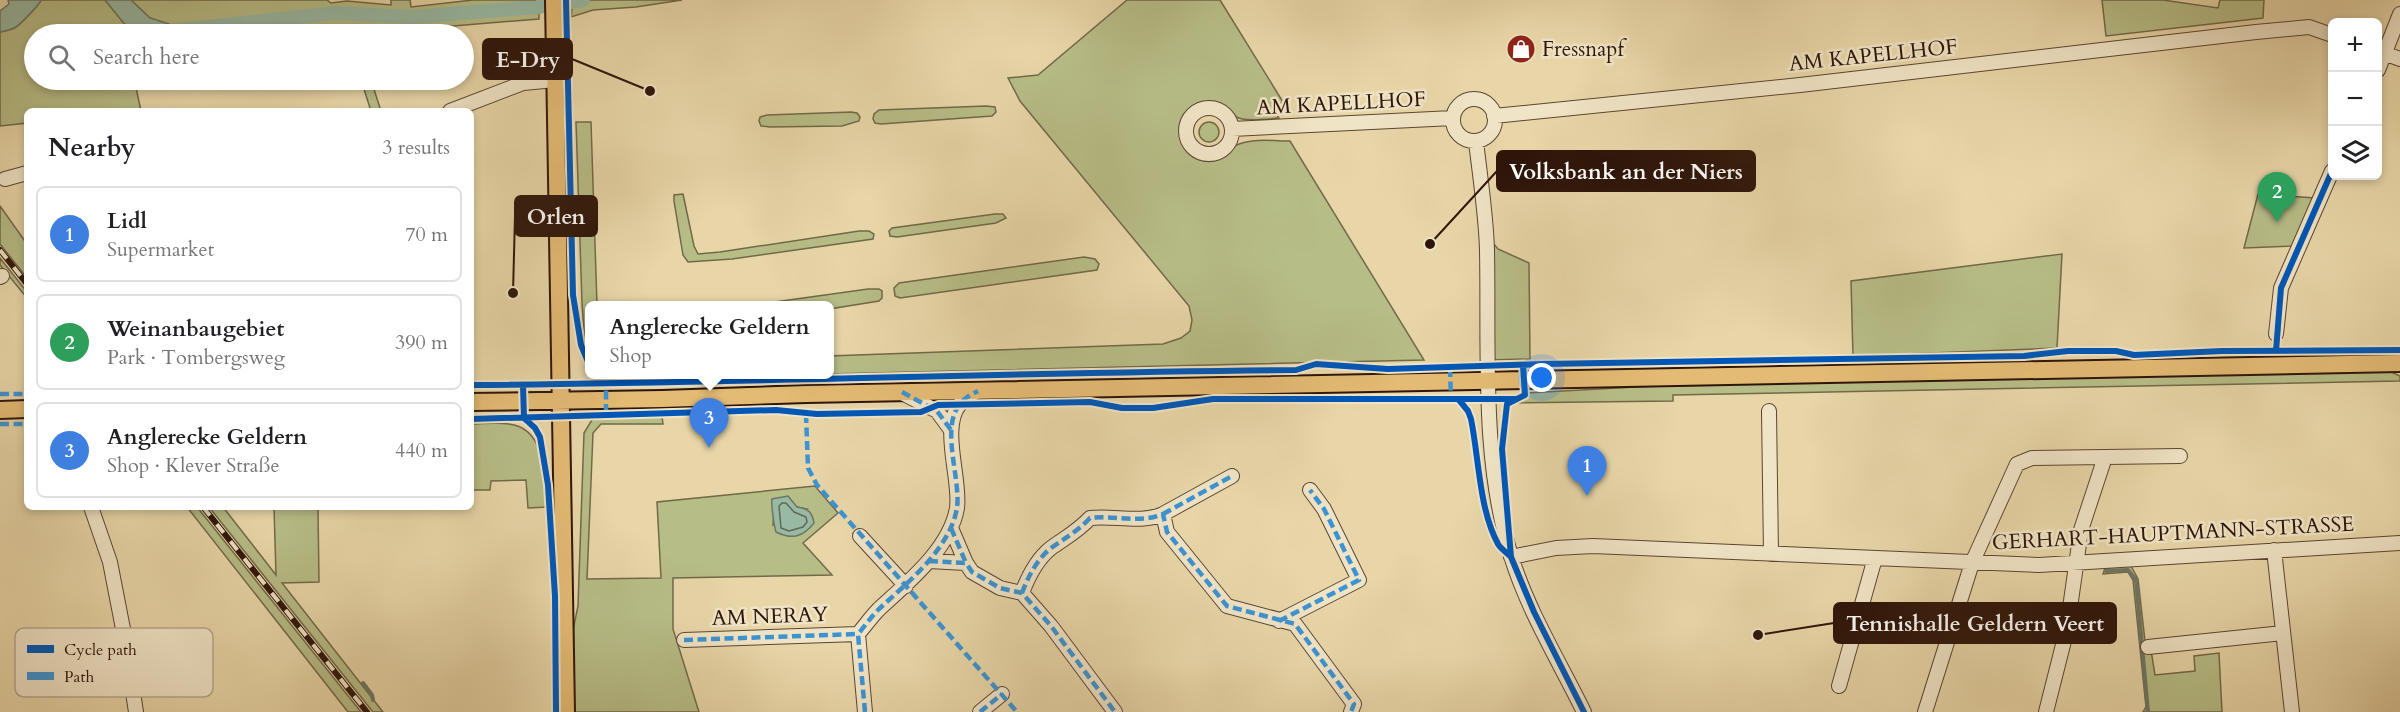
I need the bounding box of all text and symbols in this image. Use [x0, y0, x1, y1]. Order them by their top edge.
map controls [2328, 18, 2382, 180]
button: + [2328, 18, 2382, 72]
search box [24, 24, 474, 90]
street label: AM KAPELLHOF [1787, 32, 1959, 79]
shop icon: Fressnapf [1505, 33, 1537, 65]
place label: Fressnapf [1542, 35, 1627, 64]
callout: E-Dry [483, 39, 572, 79]
icon: search [45, 41, 78, 74]
text: Search here [93, 42, 200, 72]
text: E-Dry [496, 45, 561, 75]
button: − [2328, 72, 2382, 126]
street label: AM KAPELLHOF [1256, 85, 1426, 122]
button: layers [2328, 126, 2382, 180]
text: Nearby [48, 130, 136, 165]
text: 3 results [382, 134, 450, 161]
callout: Volksbank an der Niers [1497, 151, 1755, 191]
text: Volksbank an der Niers [1509, 157, 1743, 187]
pin: 2 [2258, 172, 2296, 222]
callout: Orlen [515, 196, 597, 236]
text: Orlen [527, 202, 585, 232]
text: Lidl [107, 206, 147, 236]
text: 1 [64, 221, 75, 248]
text: 70 m [405, 221, 448, 248]
text: Supermarket [107, 236, 214, 263]
popup [585, 301, 834, 379]
text: Anglerecke Geldern [609, 312, 810, 342]
text: Weinanbaugebiet [107, 314, 284, 344]
text: 2 [64, 329, 75, 356]
text: 390 m [395, 329, 448, 356]
text: Shop [609, 342, 652, 369]
text: Park · Tombergsweg [107, 344, 285, 371]
your location [1527, 363, 1556, 392]
pin: 3 [690, 398, 728, 448]
text: Anglerecke Geldern [107, 422, 307, 452]
text: 3 [64, 437, 75, 464]
text: 440 m [395, 437, 448, 464]
pin: 1 [1568, 446, 1606, 496]
text: Shop · Klever Straße [107, 452, 279, 479]
street label: GERHART-HAUPTMANN-STRASSE [1991, 510, 2355, 557]
street label: AM NERAY [711, 600, 829, 633]
callout: Tennishalle Geldern Veert [1834, 603, 2116, 643]
text: Tennishalle Geldern Veert [1846, 609, 2104, 639]
legend [15, 628, 213, 697]
text: Cycle path [64, 639, 137, 661]
text: Path [64, 666, 94, 688]

